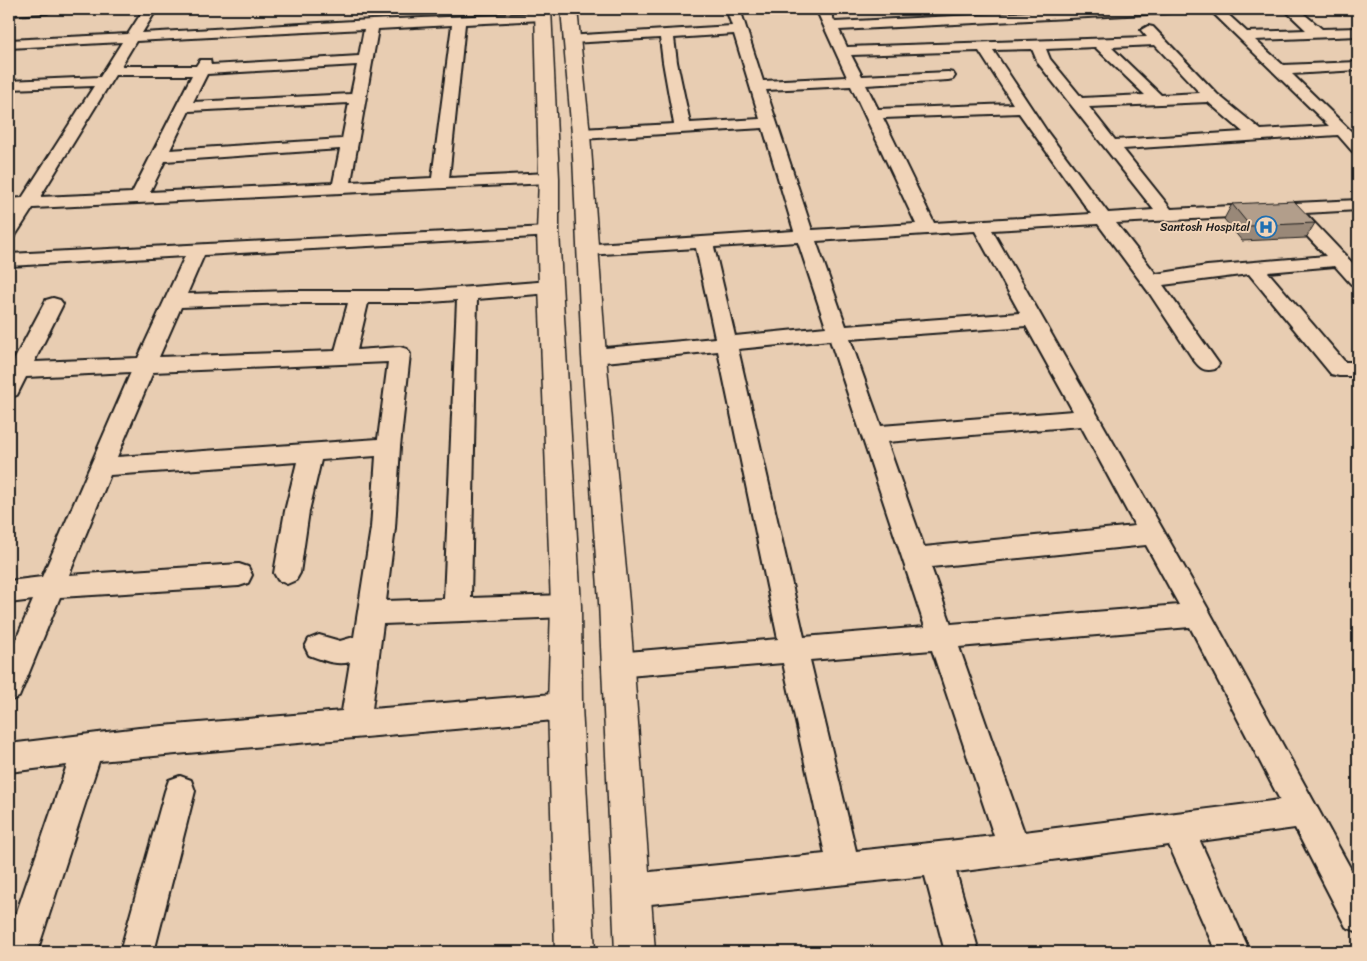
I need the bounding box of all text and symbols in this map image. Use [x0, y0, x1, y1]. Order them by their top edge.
hospital icon: Santosh Hospital [1254, 215, 1278, 239]
place label: Santosh Hospital [1160, 216, 1251, 238]

